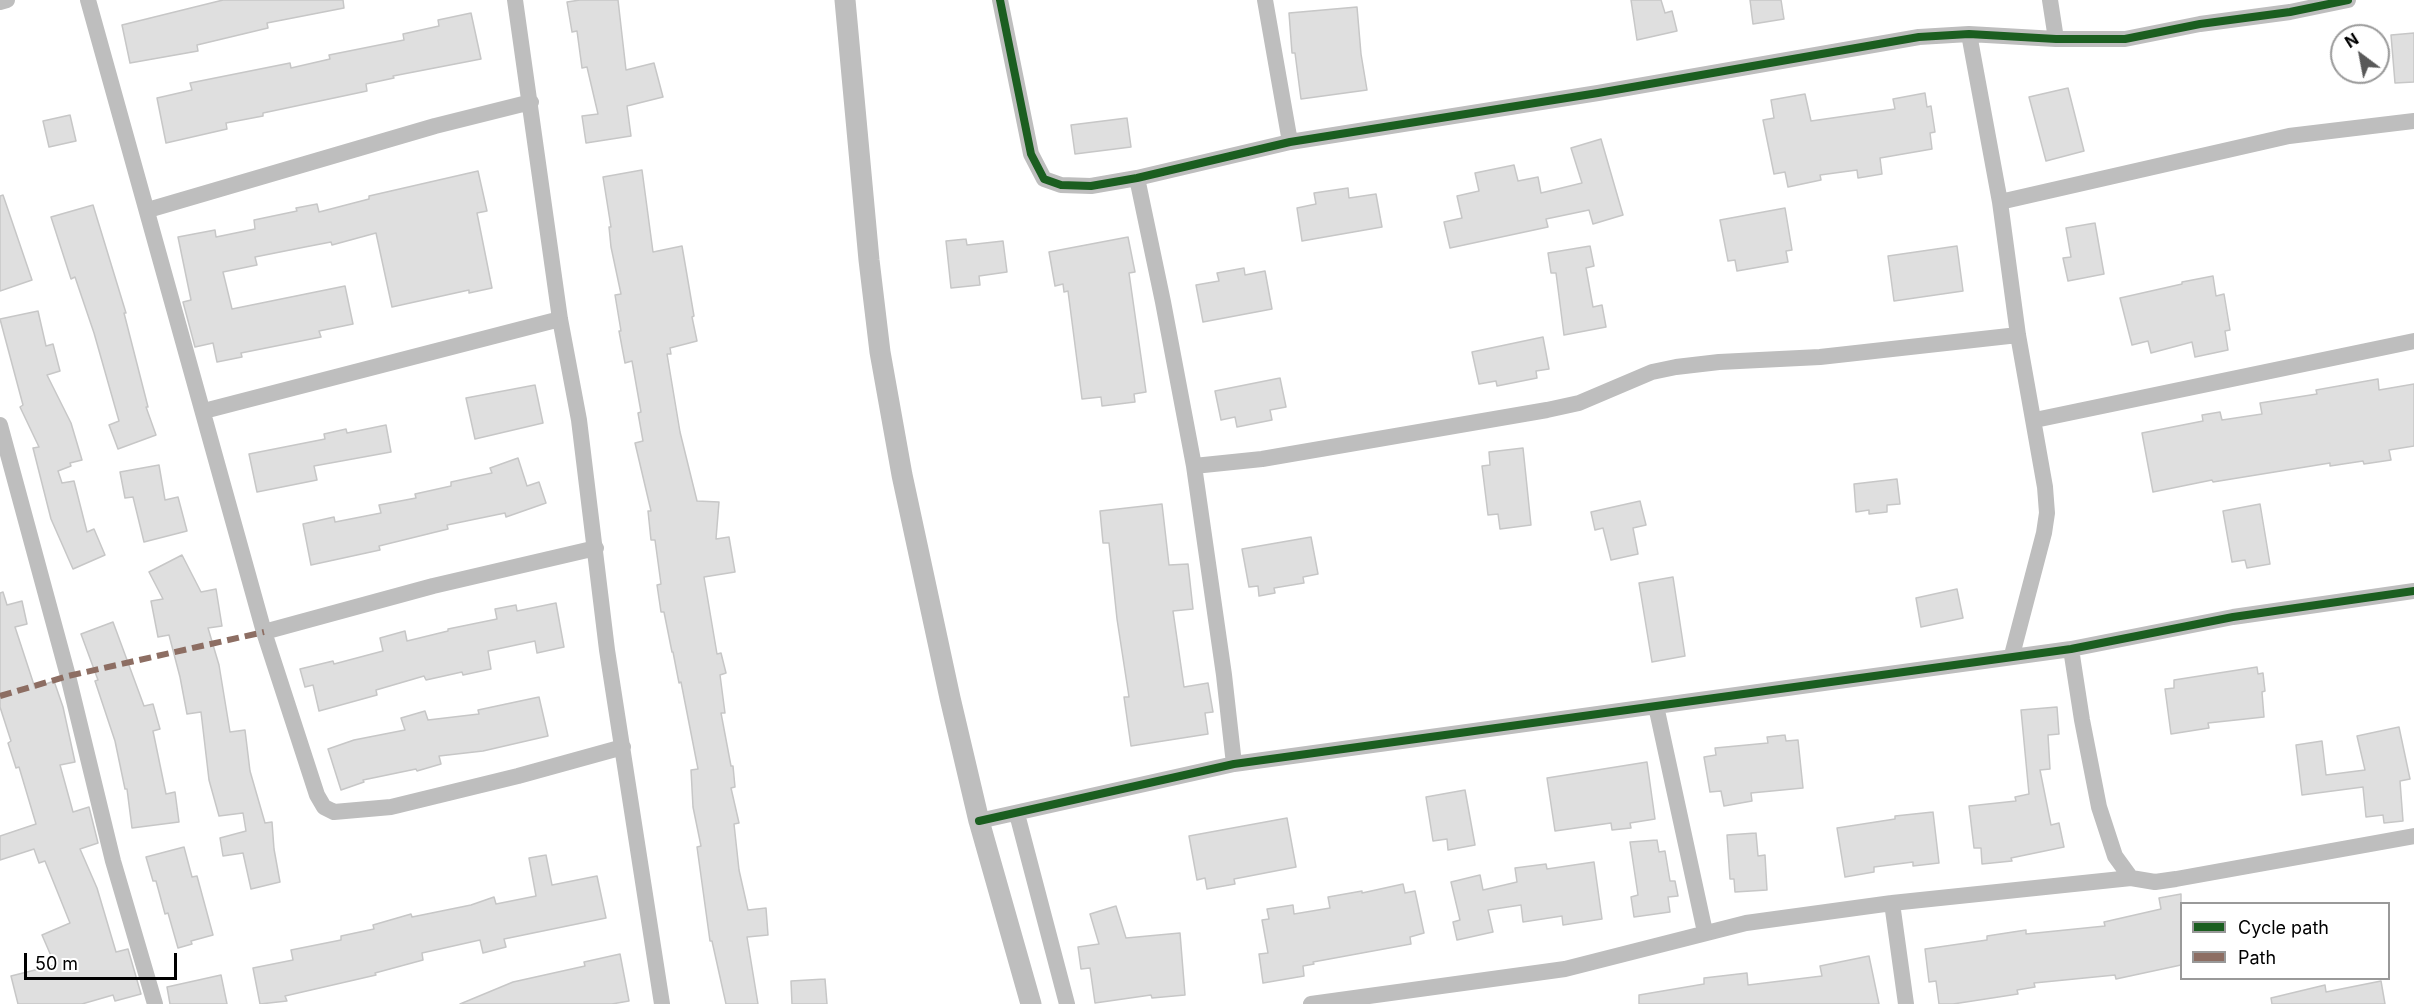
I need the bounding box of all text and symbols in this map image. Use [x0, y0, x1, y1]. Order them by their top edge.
north arrow [2330, 24, 2390, 84]
text: N [2341, 29, 2362, 52]
legend [2180, 902, 2390, 980]
text: Cycle path [2238, 917, 2329, 938]
scale bar [27, 941, 180, 979]
text: Path [2238, 947, 2276, 968]
text: 50 m [35, 953, 78, 974]

